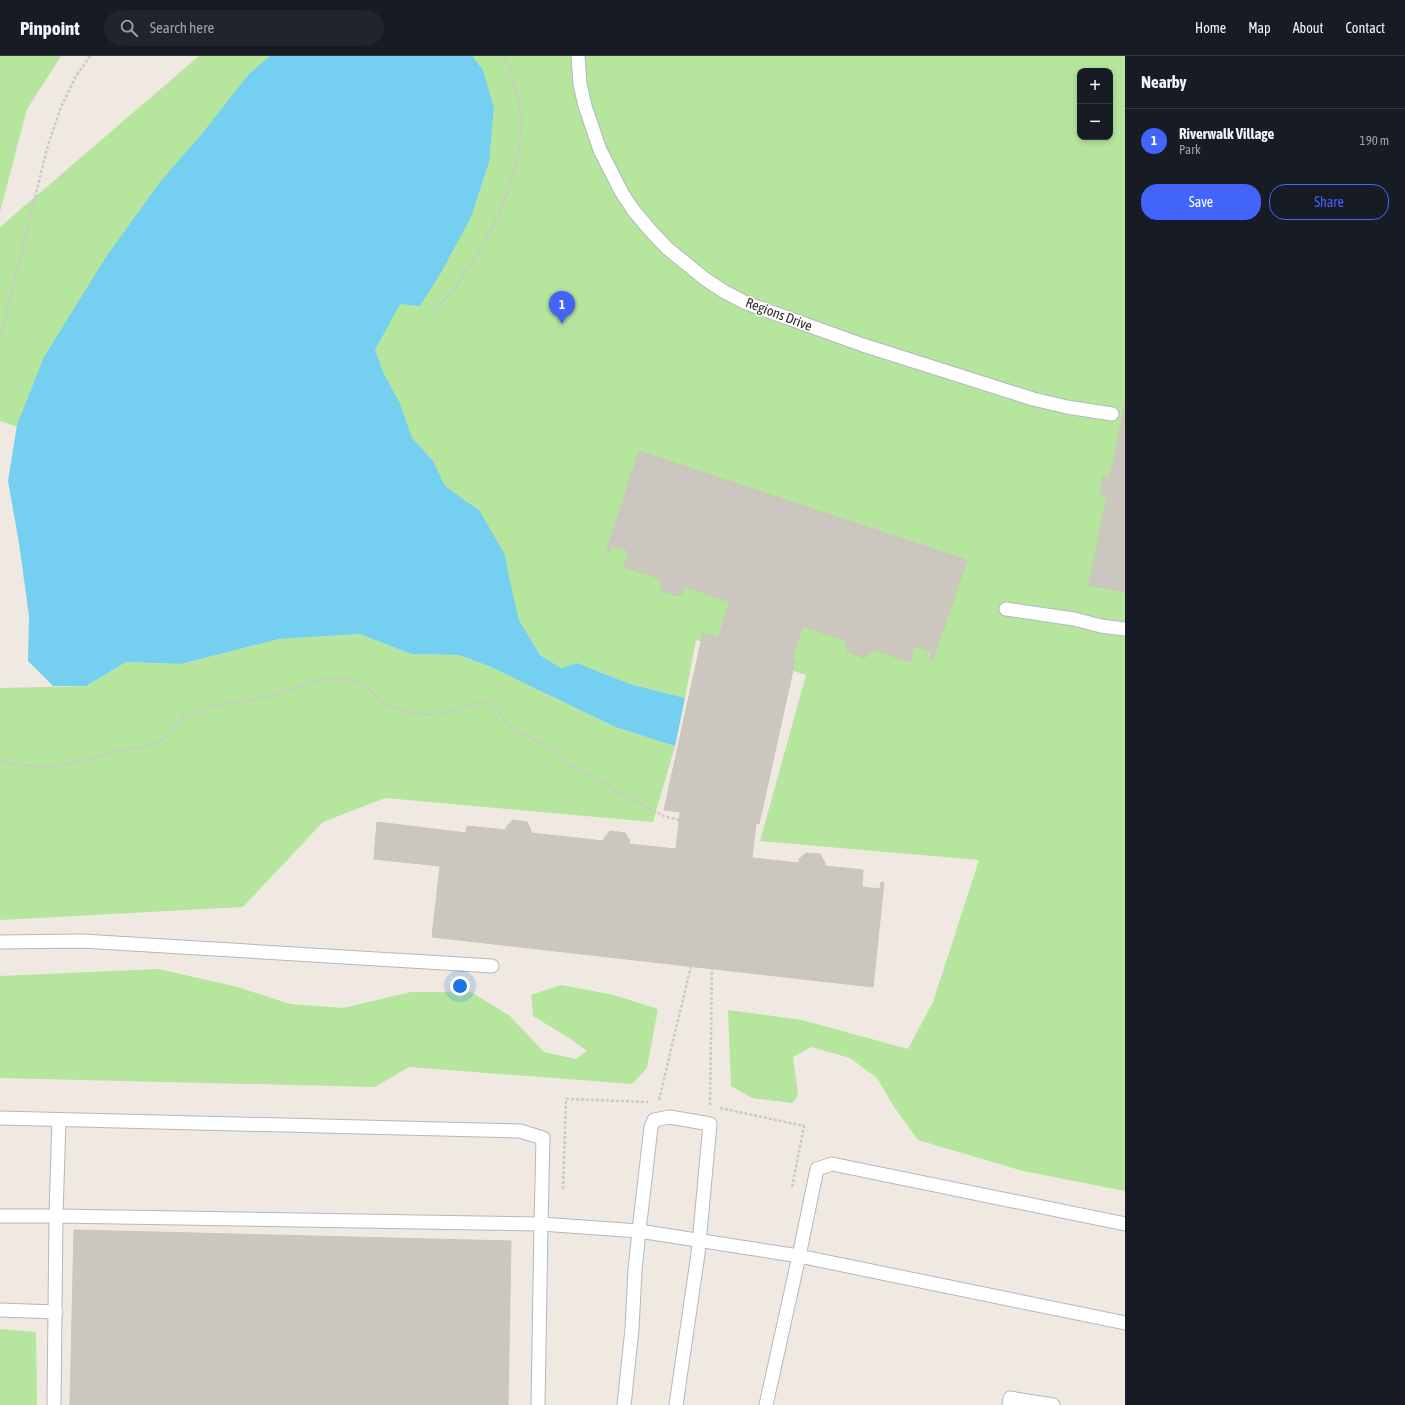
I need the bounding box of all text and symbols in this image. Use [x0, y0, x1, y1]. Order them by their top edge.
search box [104, 10, 384, 46]
text: Pinpoint [20, 17, 80, 39]
icon: search [118, 17, 140, 39]
text: Search here [150, 19, 214, 36]
text: Home [1195, 20, 1226, 36]
text: Map [1248, 20, 1271, 36]
text: About [1293, 20, 1324, 36]
text: Contact [1346, 20, 1385, 36]
map controls [1077, 68, 1113, 140]
button: + [1077, 68, 1113, 104]
text: Nearby [1141, 72, 1187, 92]
button: − [1077, 104, 1113, 140]
text: Riverwalk Village [1179, 125, 1274, 142]
text: 1 [1151, 133, 1157, 148]
text: 190 m [1360, 133, 1389, 148]
text: Park [1179, 142, 1201, 157]
button: Save [1141, 184, 1261, 220]
button: Share [1269, 184, 1389, 220]
pin: 1 [549, 291, 575, 324]
street label: Regions Drive [743, 294, 815, 334]
your location [450, 976, 470, 996]

